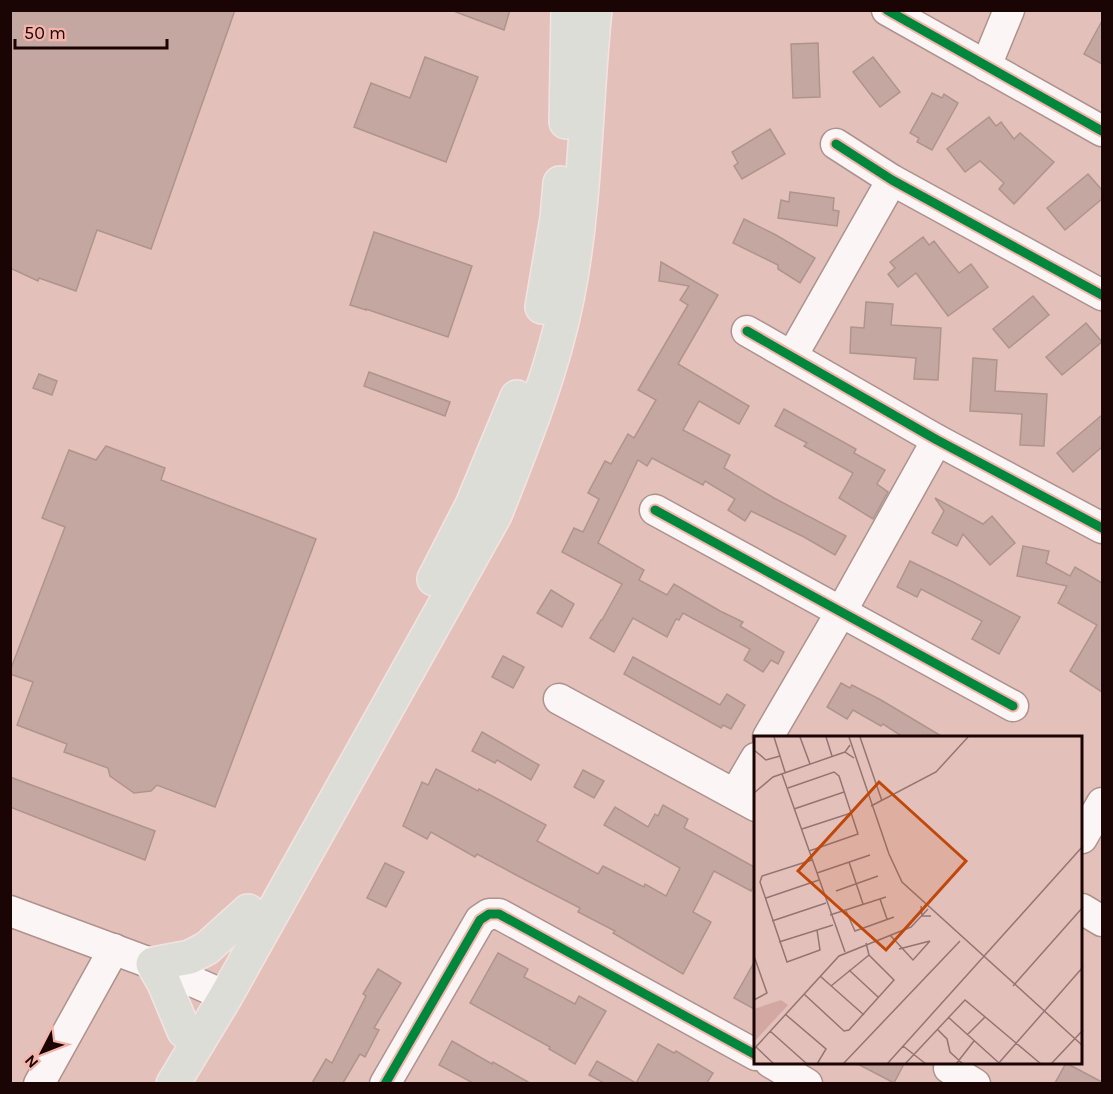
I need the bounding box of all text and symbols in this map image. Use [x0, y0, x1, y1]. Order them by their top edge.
scale bar [15, 12, 166, 50]
text: 50 m [24, 22, 66, 44]
inset map [754, 736, 1083, 1064]
north arrow [12, 1022, 72, 1082]
text: N [20, 1051, 42, 1072]

